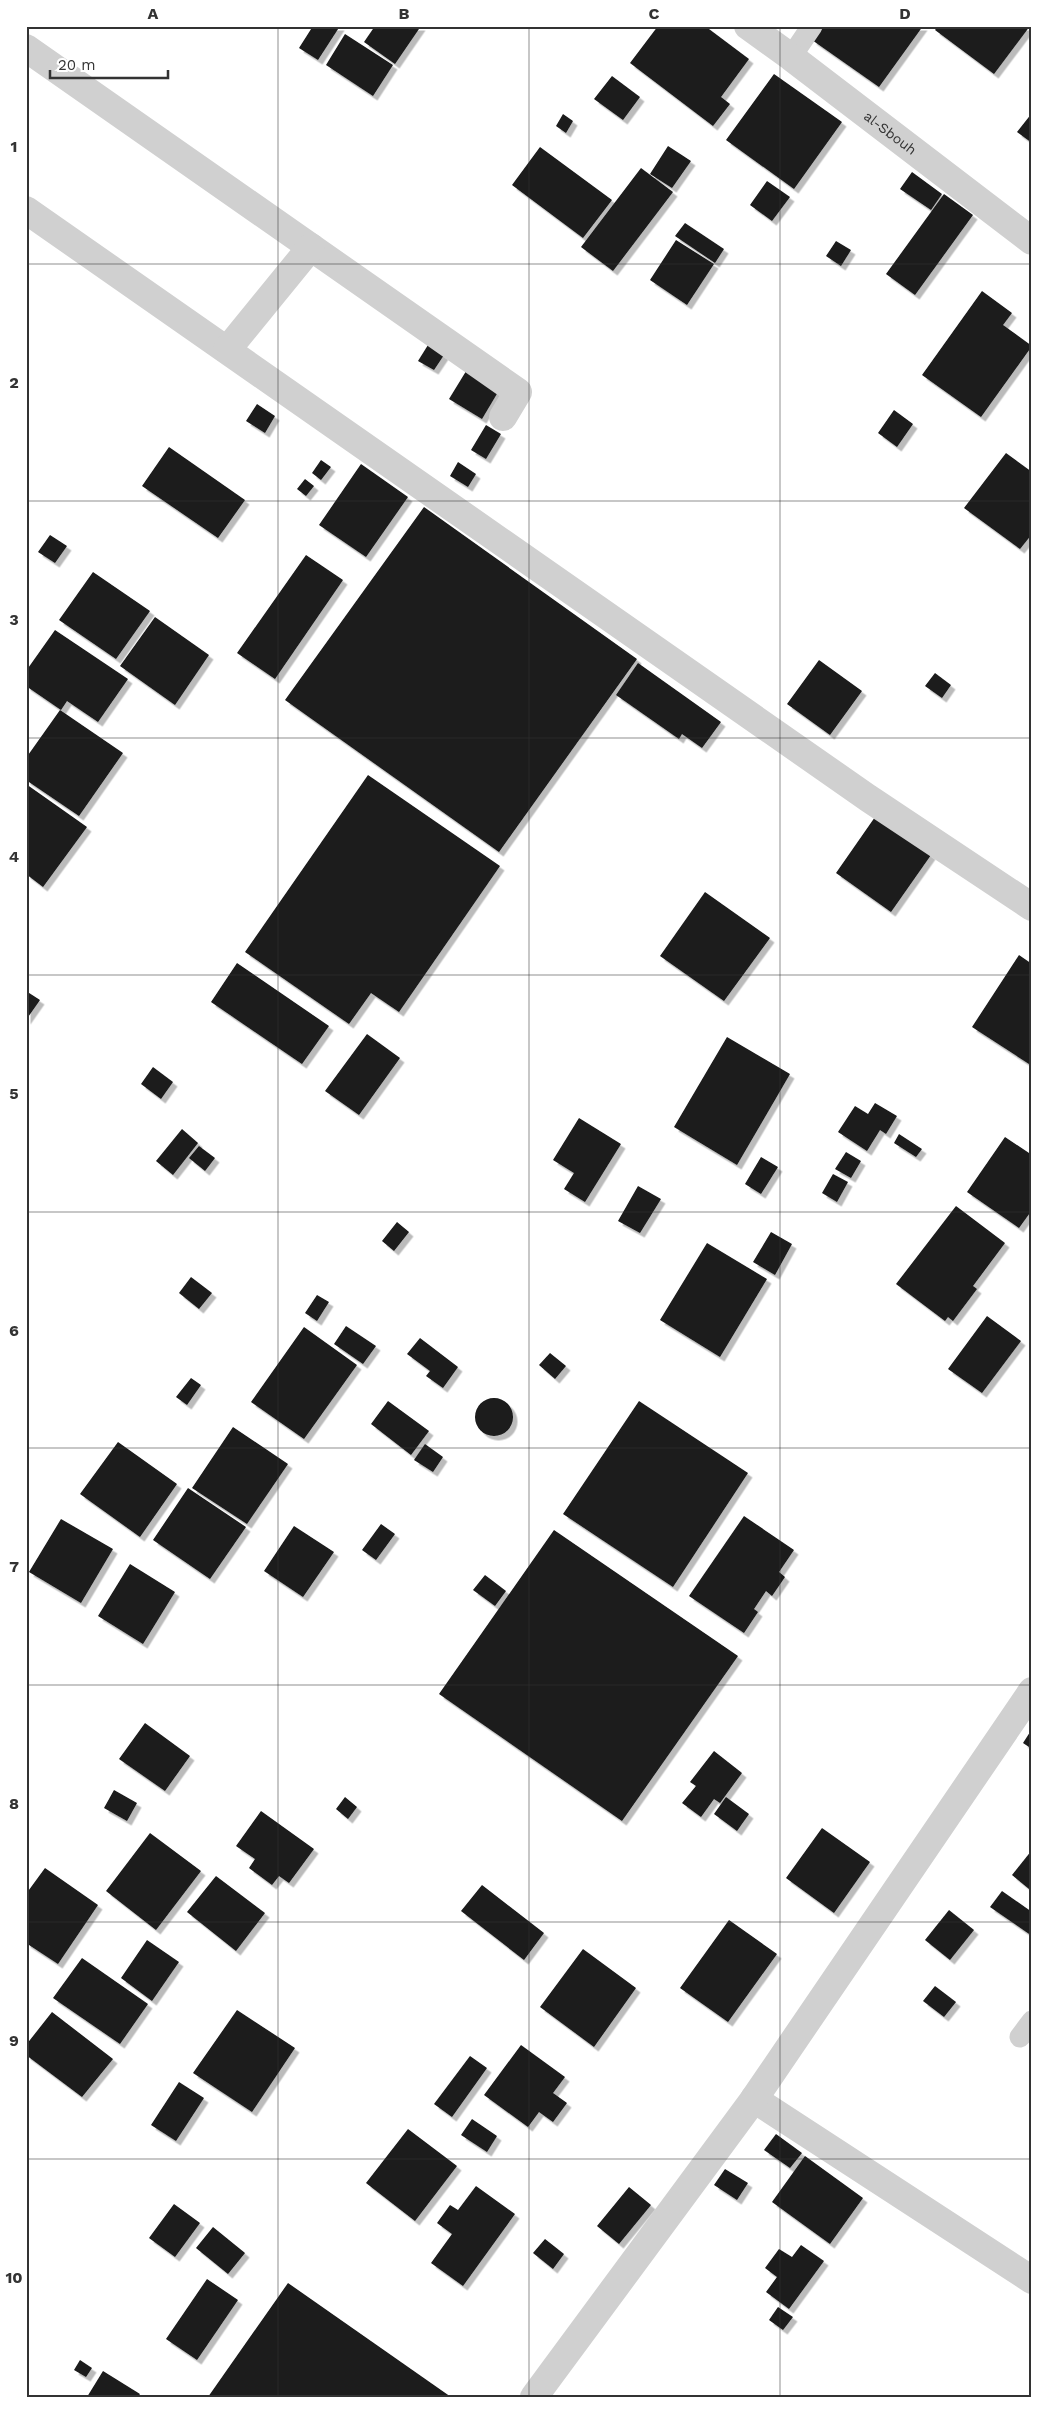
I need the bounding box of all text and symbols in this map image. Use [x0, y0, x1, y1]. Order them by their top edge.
text: A [148, 4, 159, 23]
text: B [399, 4, 410, 23]
text: C [649, 4, 660, 23]
text: D [899, 4, 911, 23]
scale bar [50, 48, 168, 80]
text: 20 m [58, 56, 96, 74]
street label: al-Sbouh [861, 108, 920, 158]
text: 1 [11, 137, 17, 156]
text: 2 [9, 373, 19, 392]
text: 3 [9, 610, 19, 629]
text: 4 [9, 847, 19, 866]
text: 5 [9, 1084, 19, 1103]
text: 6 [9, 1321, 19, 1340]
text: 7 [9, 1557, 19, 1576]
text: 8 [9, 1794, 19, 1813]
text: 9 [9, 2031, 19, 2050]
text: 10 [5, 2268, 23, 2287]

